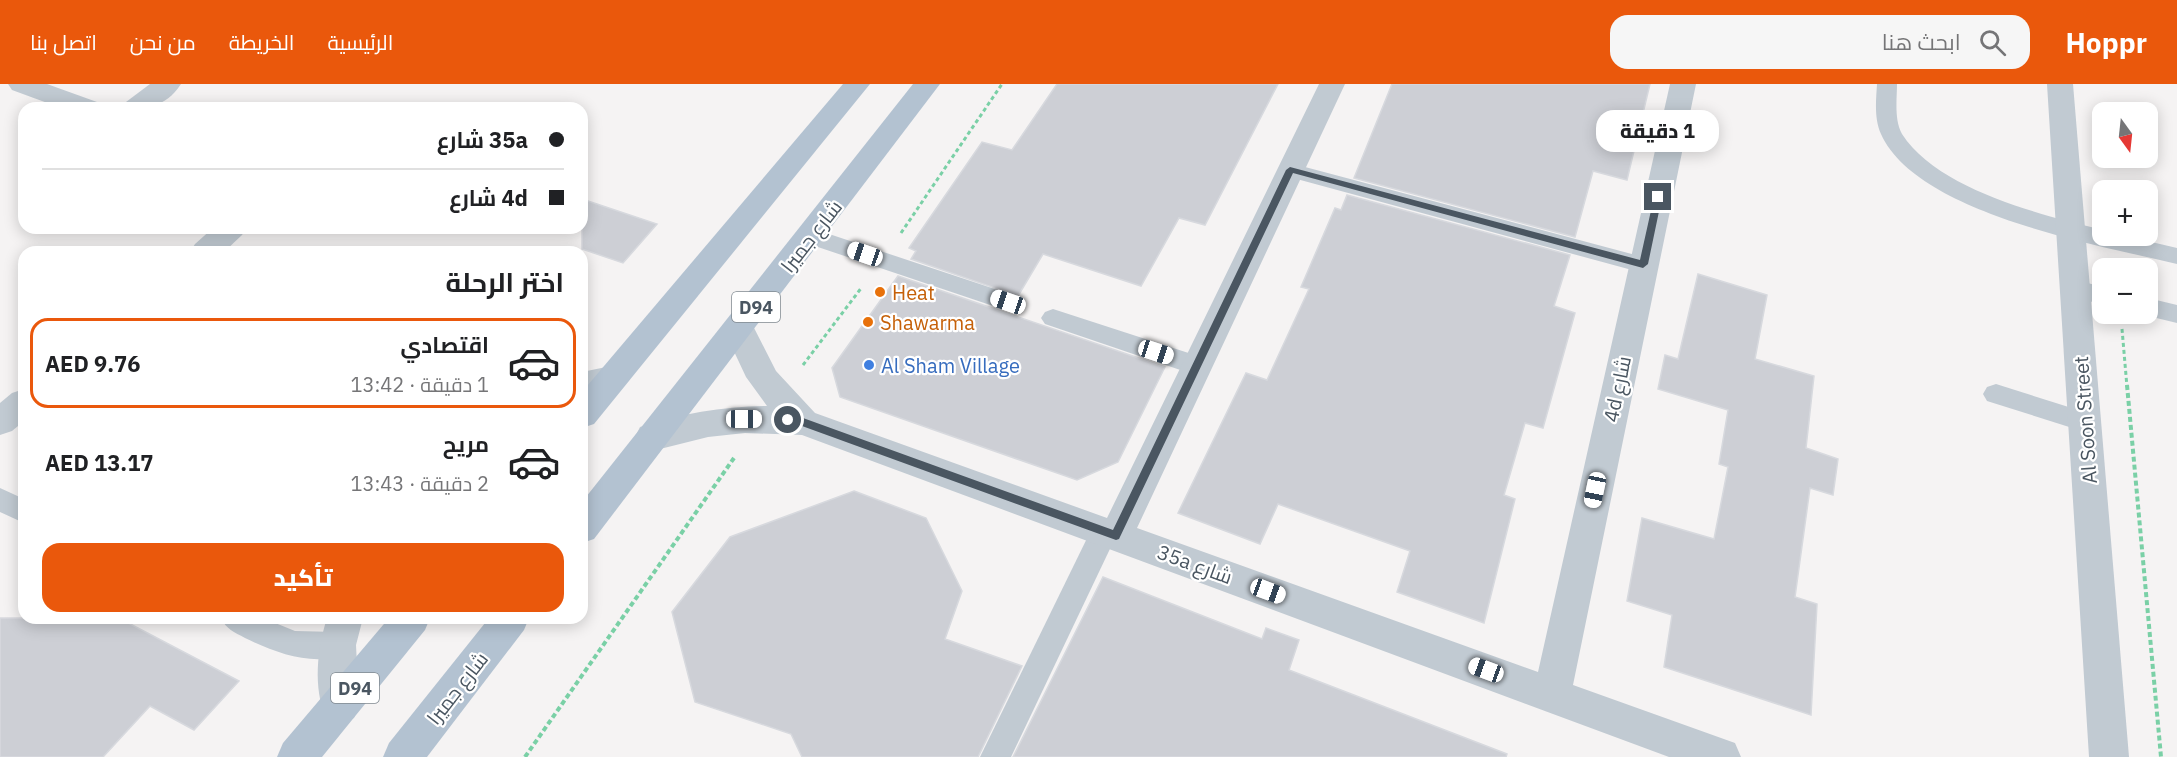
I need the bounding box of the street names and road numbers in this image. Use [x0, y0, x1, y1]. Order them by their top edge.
street label: شارع جميرا [774, 194, 849, 279]
road number: D94 [732, 292, 780, 322]
street label: 4d شارع [1597, 353, 1638, 425]
street label: Al Soon Street [2067, 355, 2103, 485]
street label: 35a شارع [1153, 538, 1236, 591]
street label: شارع جميرا [420, 646, 495, 731]
road number: D94 [331, 673, 379, 703]

